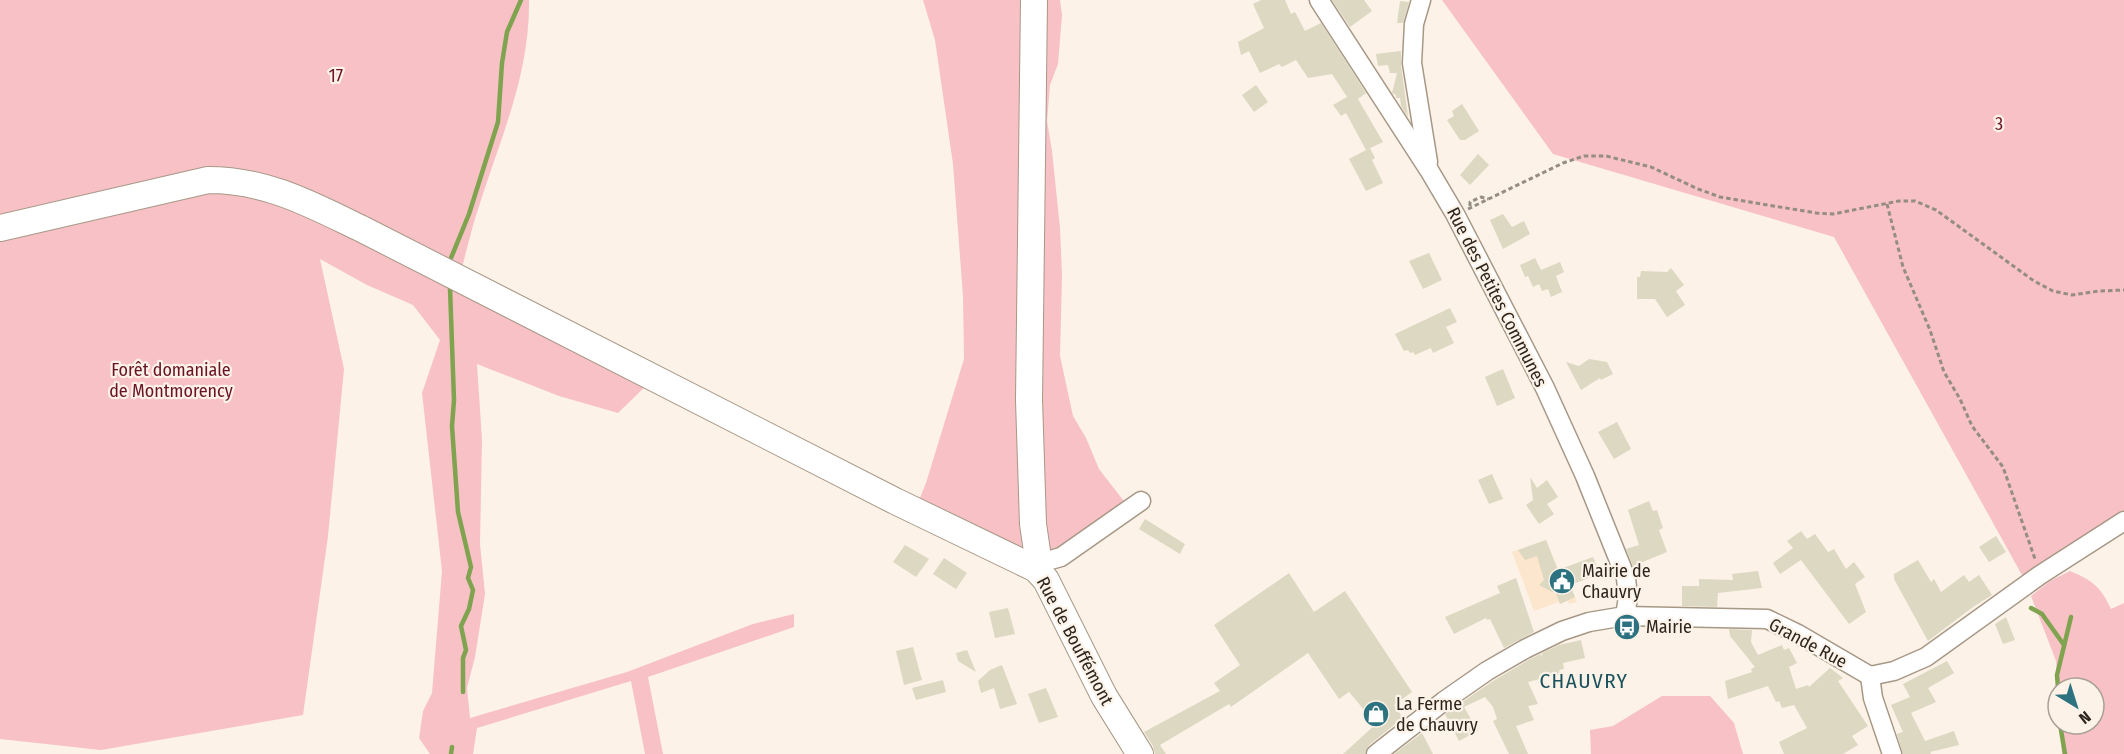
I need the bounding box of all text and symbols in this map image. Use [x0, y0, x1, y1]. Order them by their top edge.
park label: 17 [329, 65, 343, 87]
park label: 3 [1995, 113, 2003, 135]
street label: Rue des Petites Communes [1442, 203, 1552, 391]
park label: Forêt domaniale de Montmorency [109, 359, 233, 402]
place label: Mairie de Chauvry [1582, 560, 1651, 603]
public building icon: Mairie de Chauvry [1547, 566, 1577, 596]
street label: Rue de Bouffémont [1032, 573, 1118, 709]
bus stop icon: Mairie [1612, 612, 1642, 642]
street label: Grande Rue [1765, 613, 1851, 673]
place label: Mairie [1646, 616, 1692, 638]
district label: CHAUVRY [1539, 668, 1629, 694]
north arrow [2046, 676, 2106, 736]
place label: La Ferme de Chauvry [1396, 693, 1478, 736]
shop icon: La Ferme de Chauvry [1361, 699, 1391, 729]
text: N [2075, 707, 2095, 728]

